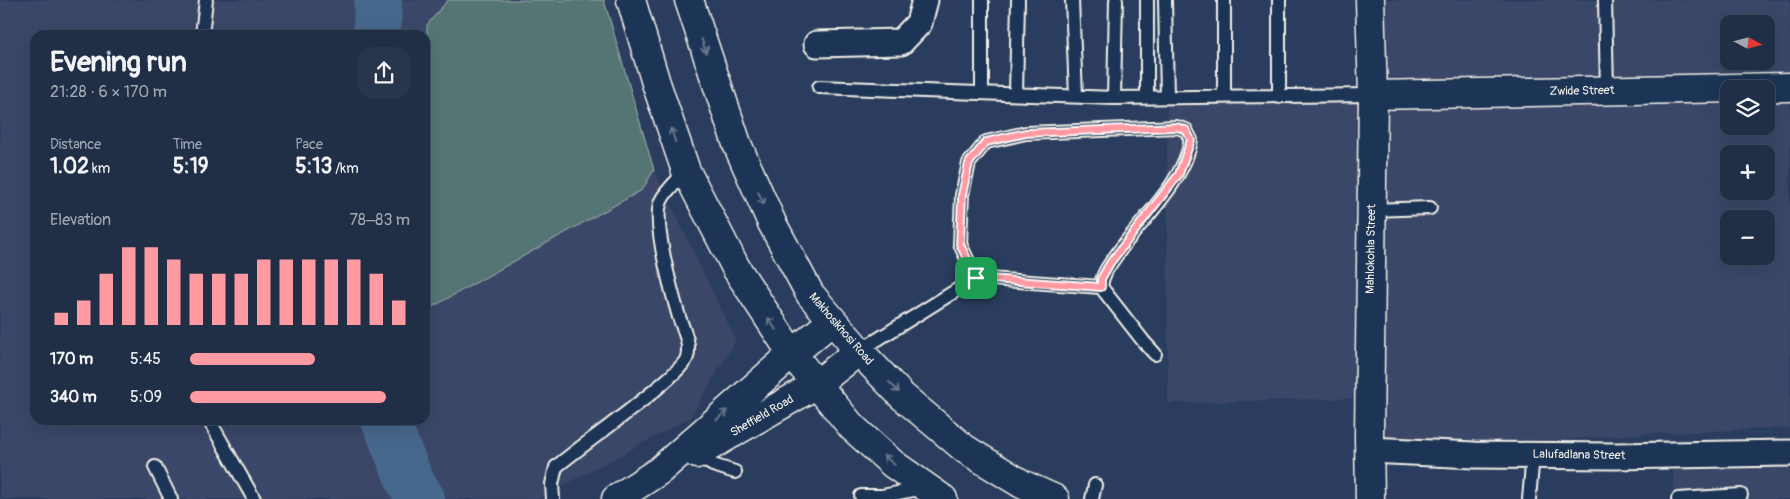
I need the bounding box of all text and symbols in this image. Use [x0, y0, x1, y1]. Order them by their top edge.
north arrow [1720, 15, 1775, 70]
map controls [1720, 15, 1775, 265]
one-way arrow [700, 38, 709, 54]
text: Evening run [50, 45, 187, 80]
button: share [358, 47, 410, 99]
button: layers [1720, 80, 1775, 135]
text: 21:28 · 6 × 170 m [50, 82, 167, 102]
street label: Zwide Street [1549, 83, 1615, 99]
one-way arrow [668, 127, 678, 143]
text: Distance [50, 136, 101, 153]
text: Time [173, 136, 202, 153]
text: Pace [295, 136, 323, 153]
button: + [1720, 145, 1775, 200]
text: 1.02 [50, 153, 89, 180]
text: 5:19 [173, 153, 209, 180]
text: 5:13 [295, 153, 332, 180]
text: km [89, 160, 110, 177]
text: /km [332, 160, 359, 177]
one-way arrow [756, 190, 766, 205]
street label: Mahlokohla Street [1363, 204, 1379, 294]
text: Elevation [50, 210, 111, 230]
text: 78–83 m [349, 210, 410, 230]
button: − [1720, 210, 1775, 265]
pin [955, 257, 997, 299]
icon: arrive [962, 264, 990, 292]
street label: Makhosikhosi Road [806, 290, 877, 368]
one-way arrow [767, 318, 777, 332]
text: 170 m [50, 349, 93, 369]
text: 5:45 [130, 349, 161, 369]
one-way arrow [887, 380, 899, 392]
text: 340 m [50, 387, 97, 407]
text: 5:09 [130, 387, 162, 407]
street label: Sheffield Road [728, 392, 796, 440]
one-way arrow [716, 410, 729, 421]
street label: Lalufadlana Street [1533, 447, 1626, 463]
one-way arrow [883, 455, 896, 466]

